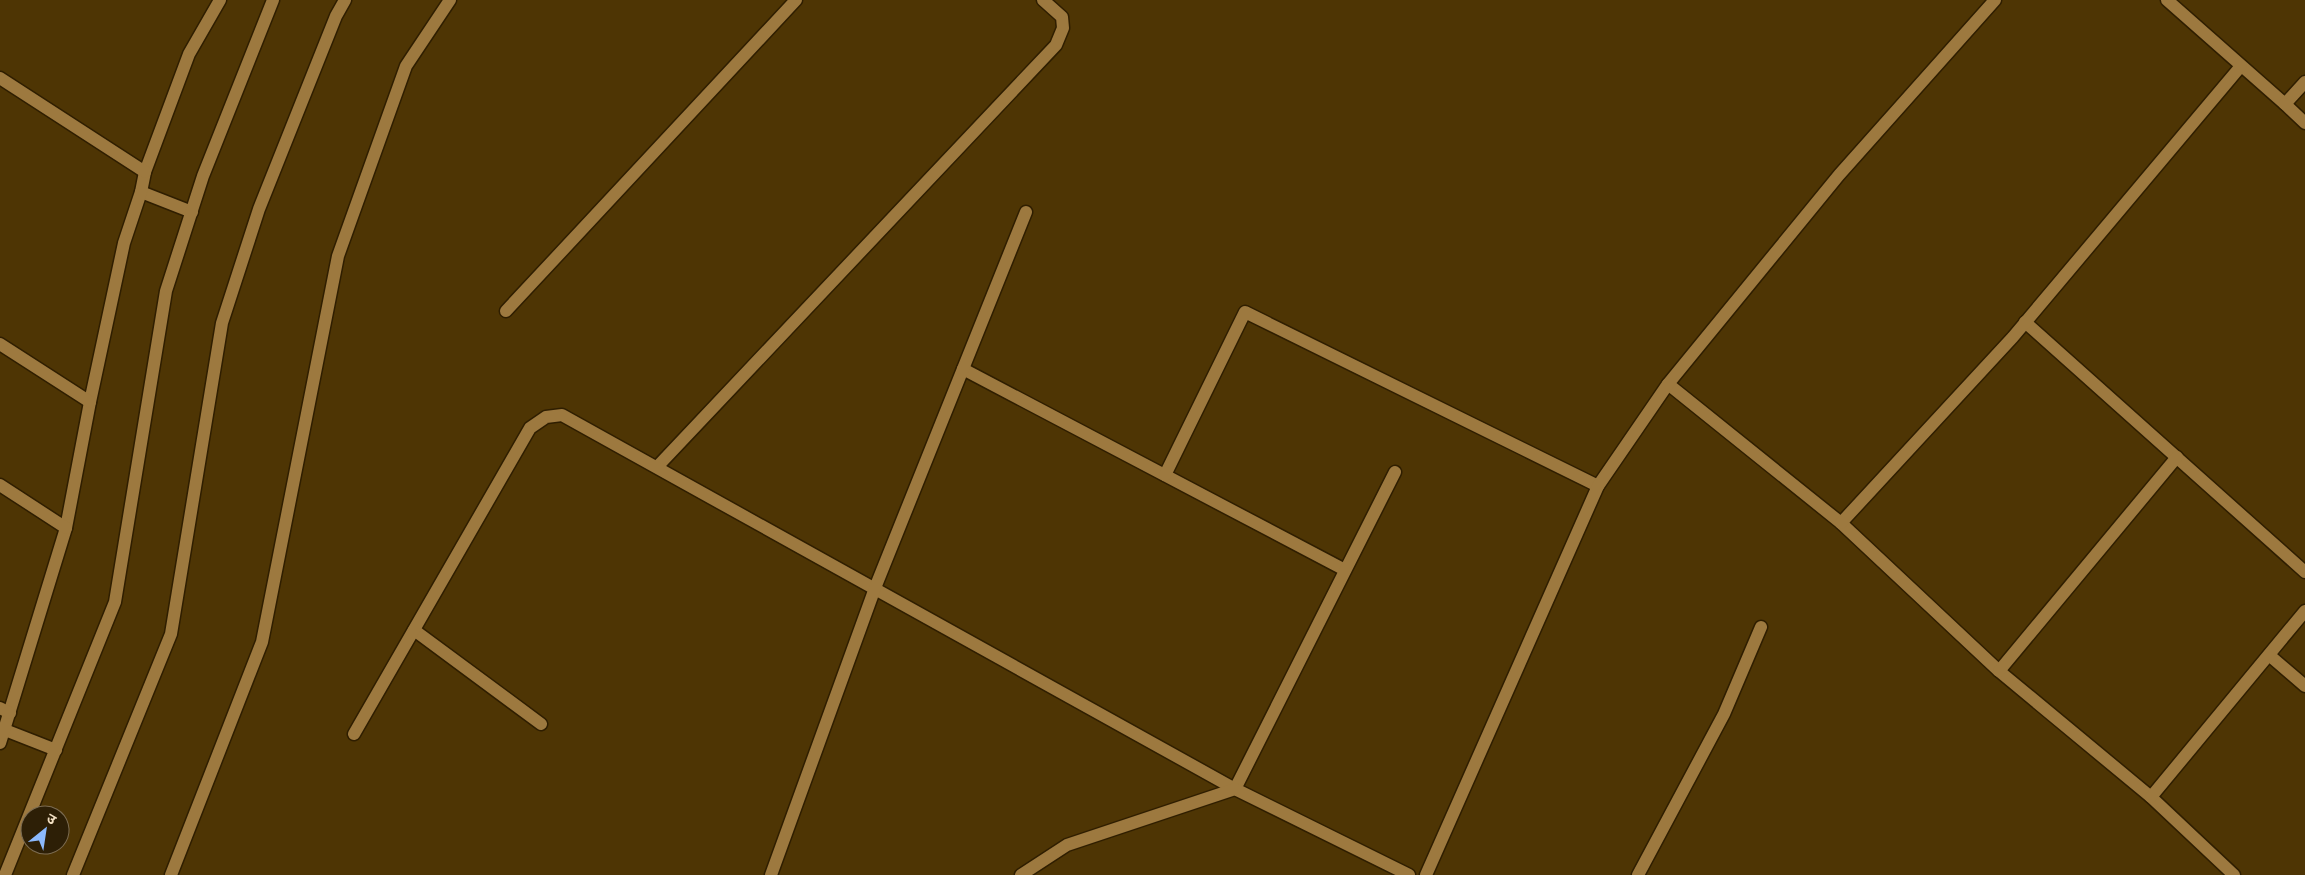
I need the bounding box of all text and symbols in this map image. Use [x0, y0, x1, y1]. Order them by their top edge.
north arrow [20, 805, 70, 855]
text: उ [43, 810, 60, 829]

